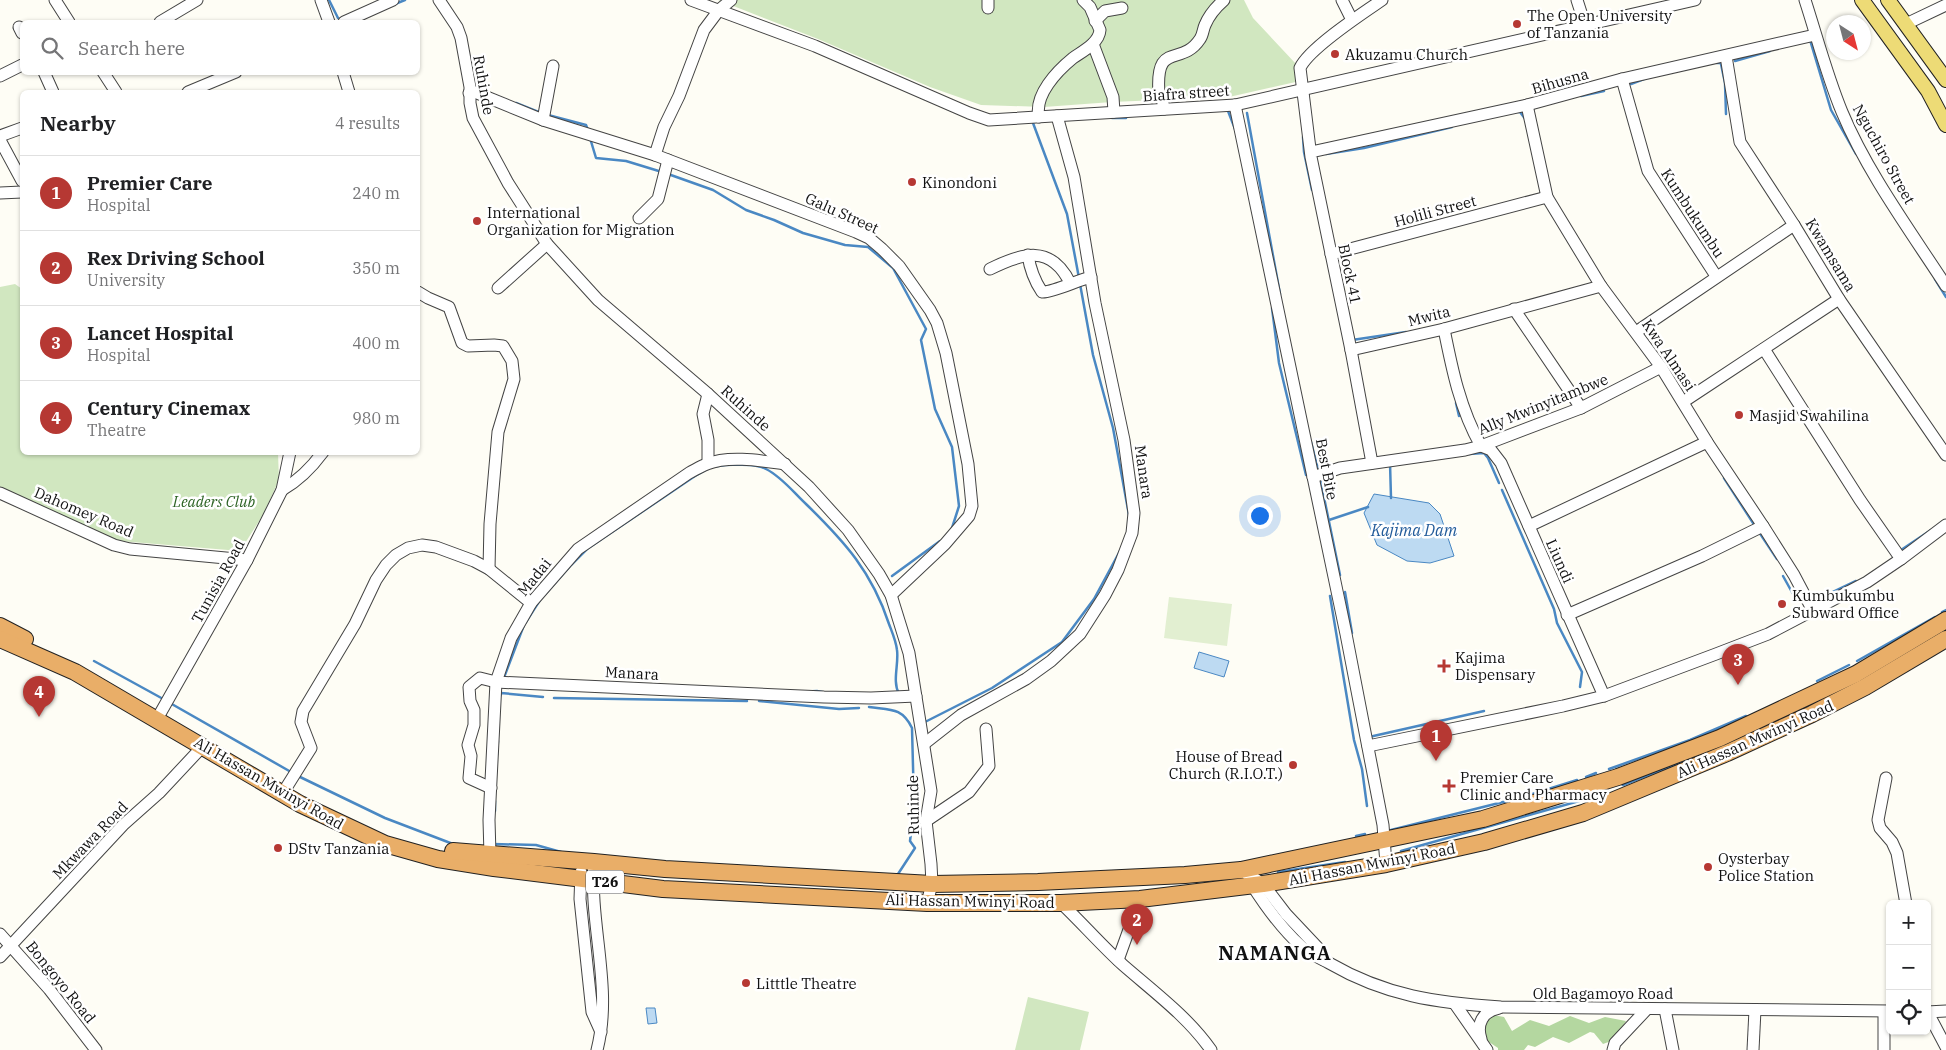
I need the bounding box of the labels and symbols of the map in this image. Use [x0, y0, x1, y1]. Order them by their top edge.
place label: The Open University of Tanzania [1527, 6, 1672, 42]
north arrow [1826, 15, 1871, 60]
marker: The Open University of Tanzania [1511, 18, 1523, 30]
place label: Akuzamu Church [1345, 45, 1468, 64]
marker: Akuzamu Church [1329, 48, 1341, 60]
street label: Ruhinde [469, 54, 499, 116]
street label: Bihusna [1529, 64, 1591, 98]
street label: Biafra street [1142, 80, 1230, 106]
street label: Nguchiro Street [1849, 101, 1919, 207]
street label: Kumbukumbu [1657, 165, 1729, 261]
place label: Kinondoni [922, 173, 997, 192]
marker: Kinondoni [906, 176, 918, 188]
street label: Galu Street [802, 188, 882, 238]
street label: Holili Street [1392, 191, 1478, 231]
place label: International Organization for Migration [487, 203, 675, 239]
marker: International Organization for Migration [471, 215, 483, 227]
street label: Kwamsama [1802, 215, 1860, 295]
street label: Block 41 [1334, 242, 1366, 306]
street label: Mwita [1406, 302, 1452, 330]
street label: Kwa Almasi [1638, 315, 1700, 395]
street label: Ally Mwinyitambwe [1475, 369, 1611, 439]
street label: Ruhinde [717, 381, 775, 435]
place label: Masjid Swahilina [1749, 406, 1869, 425]
marker: Masjid Swahilina [1733, 409, 1745, 421]
street label: Best Bite [1312, 437, 1342, 501]
street label: Manara [1131, 444, 1157, 500]
street label: Dahomey Road [31, 483, 137, 541]
park label: Leaders Club [172, 492, 255, 511]
your location [1247, 503, 1273, 529]
water label: Kajima Dam [1370, 520, 1458, 540]
street label: Tunisia Road [187, 536, 249, 626]
street label: Liundi [1542, 536, 1578, 586]
street label: Madai [513, 554, 555, 600]
place label: Kumbukumbu Subward Office [1792, 586, 1899, 622]
marker: Kumbukumbu Subward Office [1776, 598, 1788, 610]
pin: 3 [1722, 644, 1754, 685]
place label: Kajima Dispensary [1455, 648, 1535, 684]
marker: Kajima Dispensary [1437, 659, 1451, 673]
street label: Manara [605, 662, 659, 684]
pin: 4 [23, 676, 55, 717]
street label: Ali Hassan Mwinyi Road [1674, 696, 1836, 782]
pin: 1 [1420, 720, 1452, 761]
street label: Ali Hassan Mwinyi Road [191, 732, 347, 834]
place label: House of Bread Church (R.I.O.T.) [1169, 747, 1283, 783]
marker: House of Bread Church (R.I.O.T.) [1287, 759, 1299, 771]
place label: Premier Care Clinic and Pharmacy [1460, 768, 1607, 804]
street label: Ruhinde [903, 775, 923, 835]
marker: Premier Care Clinic and Pharmacy [1442, 779, 1456, 793]
street label: Mkwawa Road [48, 797, 132, 883]
place label: DStv Tanzania [288, 839, 389, 858]
street label: Ali Hassan Mwinyi Road [1287, 839, 1457, 889]
marker: DStv Tanzania [272, 842, 284, 854]
place label: Oysterbay Police Station [1718, 849, 1815, 885]
marker: Oysterbay Police Station [1702, 861, 1714, 873]
road number: T26 [586, 870, 624, 894]
street label: Ali Hassan Mwinyi Road [885, 890, 1055, 912]
pin: 2 [1121, 904, 1153, 945]
street label: Bongoyo Road [22, 937, 100, 1027]
district label: NAMANGA [1218, 939, 1332, 966]
place label: Litttle Theatre [756, 974, 857, 993]
marker: Litttle Theatre [740, 977, 752, 989]
street label: Old Bagamoyo Road [1533, 984, 1673, 1003]

